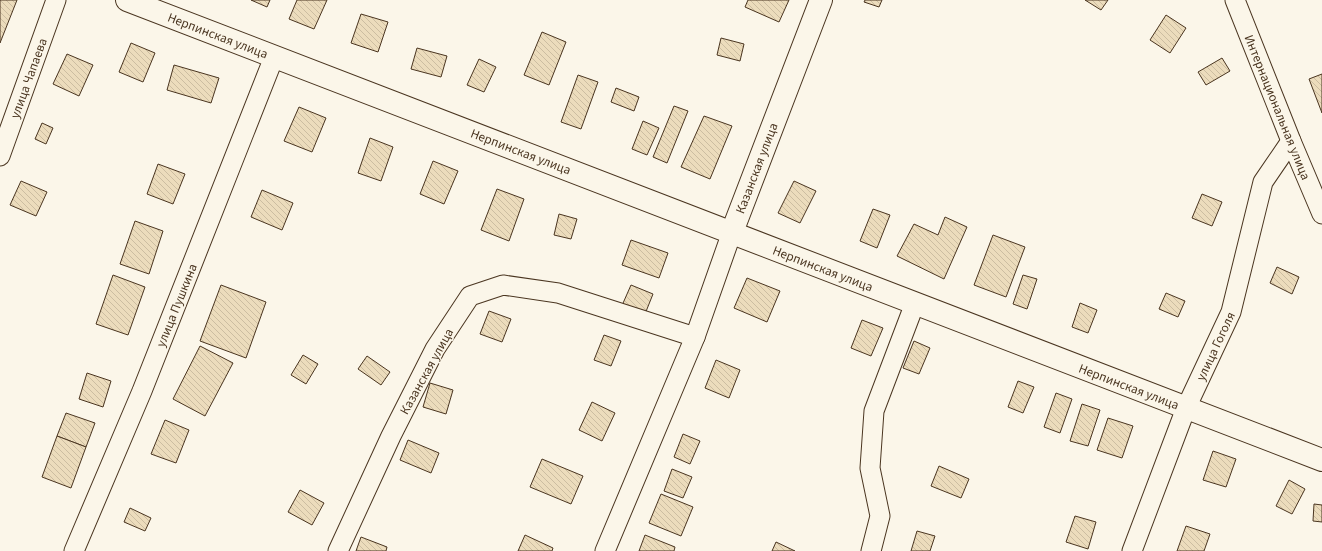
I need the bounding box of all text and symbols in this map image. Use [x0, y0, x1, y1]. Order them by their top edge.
street label: Нерпинская улица [165, 9, 270, 63]
street label: Интернациональная улица [1240, 32, 1314, 183]
street label: улица Чапаева [6, 36, 52, 121]
street label: Казанская улица [731, 120, 783, 216]
street label: Нерпинская улица [468, 125, 573, 179]
street label: Нерпинская улица [770, 242, 875, 296]
street label: улица Пушкина [152, 261, 202, 350]
street label: улица Гоголя [1192, 309, 1240, 384]
street label: Казанская улица [396, 325, 458, 418]
street label: Нерпинская улица [1076, 360, 1181, 414]

